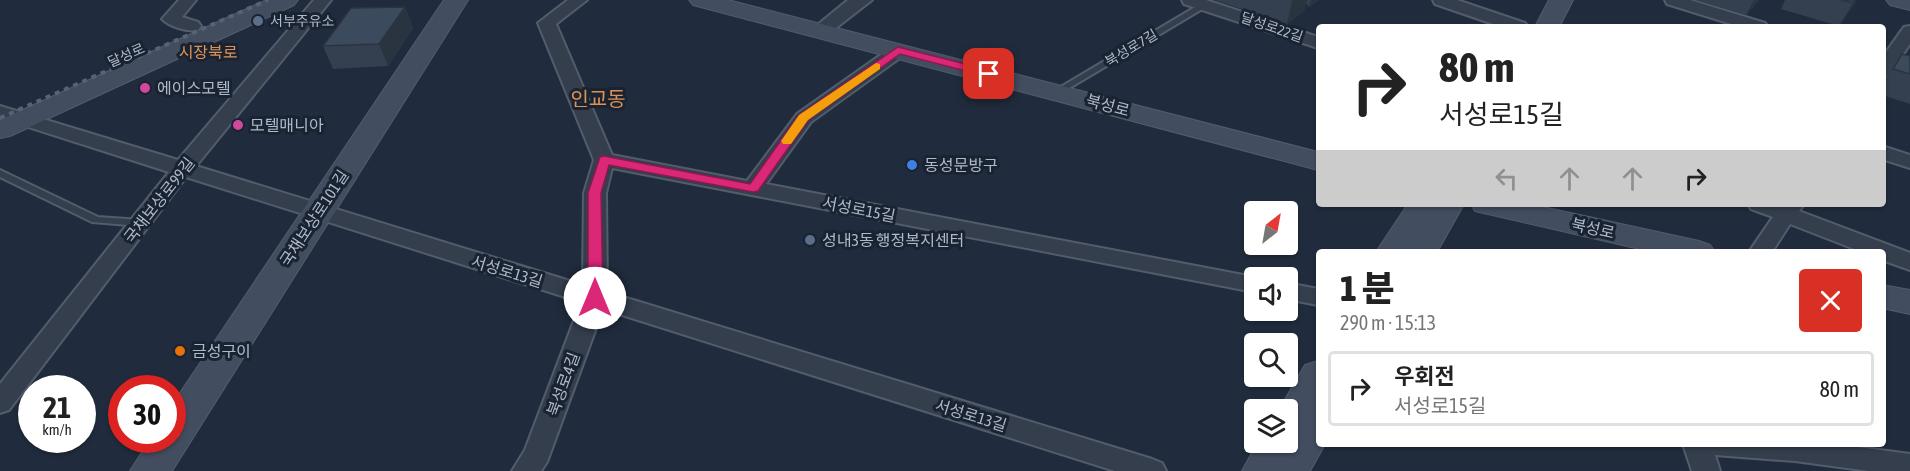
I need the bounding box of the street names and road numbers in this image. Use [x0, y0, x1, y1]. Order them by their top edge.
street label: 달성로22길 [1239, 9, 1305, 45]
street label: 북성로7길 [1102, 26, 1160, 70]
street label: 달성로 [105, 40, 147, 70]
street label: 북성로 [1084, 91, 1132, 119]
street label: 국채보상로99길 [120, 154, 198, 246]
street label: 국채보상로101길 [276, 167, 352, 269]
street label: 서성로15길 [821, 193, 897, 225]
street label: 북성로 [1569, 214, 1617, 242]
street label: 서성로13길 [469, 252, 545, 290]
street label: 북성로4길 [543, 350, 583, 418]
street label: 서성로13길 [933, 396, 1009, 434]

